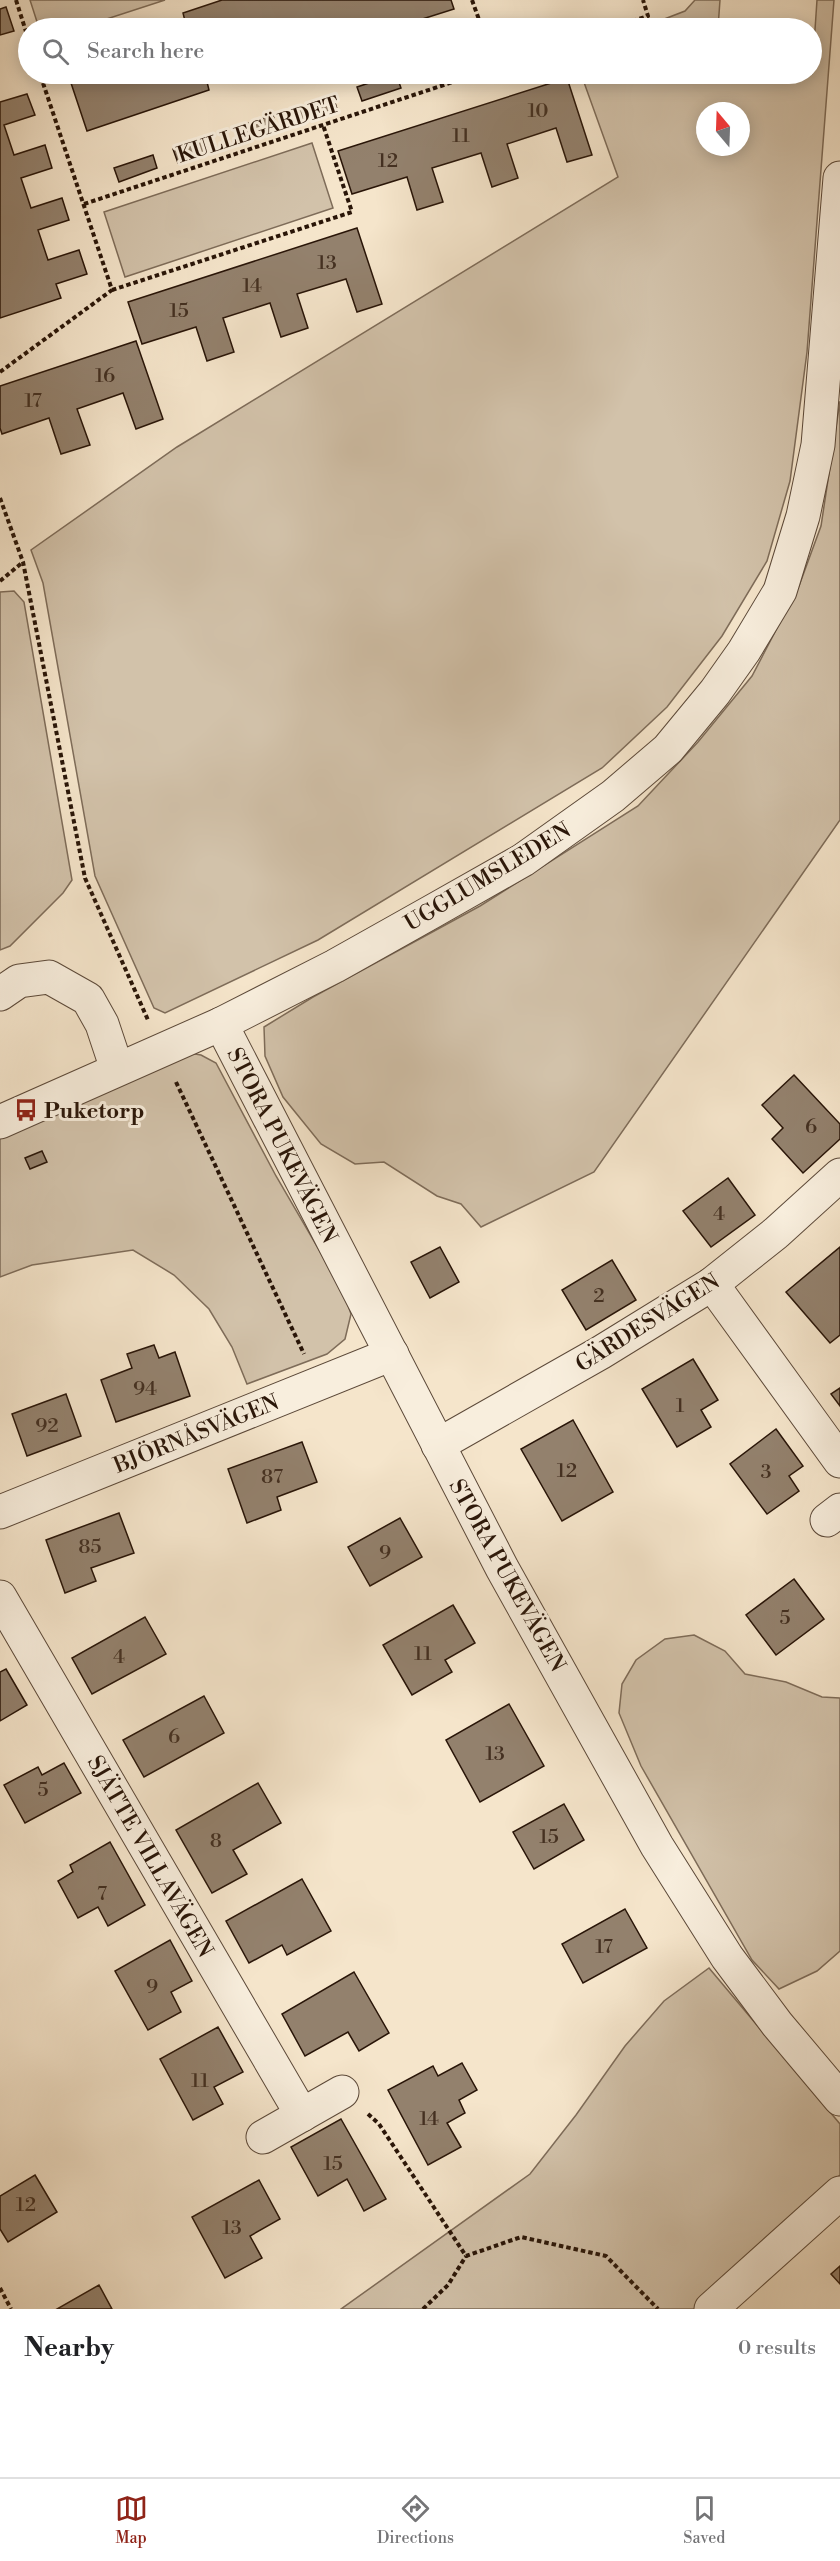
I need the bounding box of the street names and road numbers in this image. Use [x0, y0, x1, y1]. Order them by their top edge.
street label: KULLEGÄRDET [174, 91, 343, 169]
street label: UGGLUMSLEDEN [400, 817, 576, 938]
street label: STORA PUKEVÄGEN [221, 1043, 344, 1249]
street label: GÄRDESVÄGEN [570, 1267, 725, 1378]
street label: BJÖRNÅSVÄGEN [109, 1388, 284, 1480]
street label: STORA PUKEVÄGEN [443, 1474, 572, 1677]
street label: SJÄTTE VILLAVÄGEN [81, 1750, 220, 1963]

